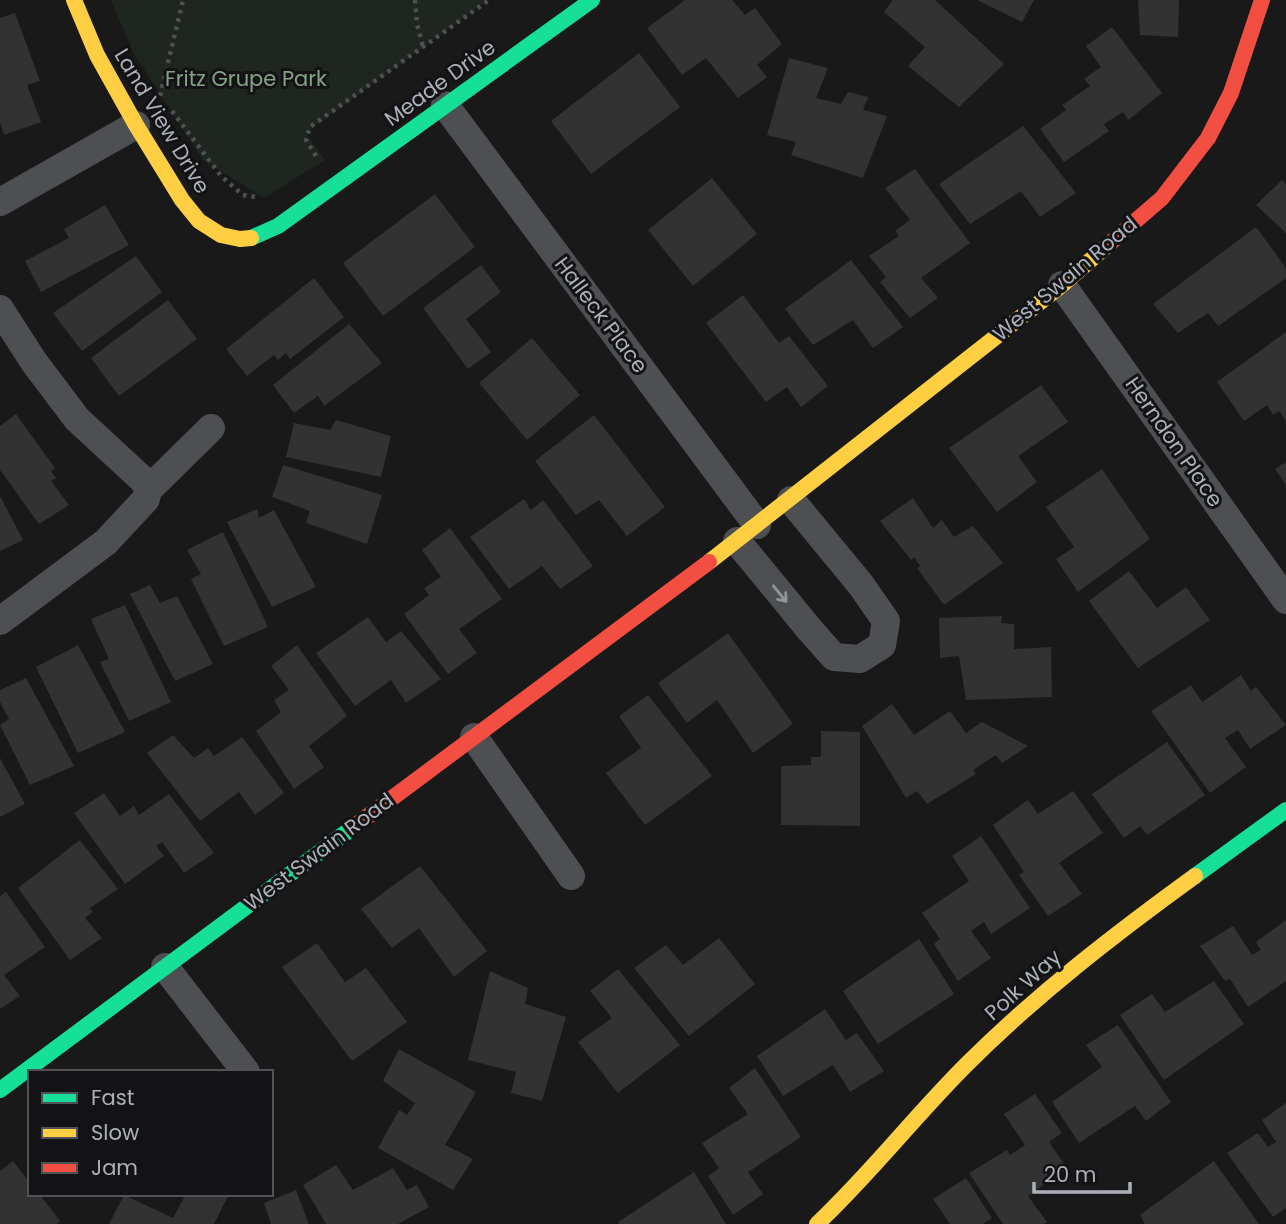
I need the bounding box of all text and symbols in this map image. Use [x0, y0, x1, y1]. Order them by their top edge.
street label: Meade Drive [378, 32, 501, 133]
street label: Land View Drive [108, 43, 217, 199]
park label: Fritz Grupe Park [165, 64, 327, 93]
street label: West Swain Road [986, 210, 1143, 348]
street label: Halleck Place [548, 251, 655, 379]
street label: Herndon Place [1119, 371, 1230, 513]
one-way arrow [773, 585, 788, 603]
street label: West Swain Road [238, 786, 399, 917]
street label: Polk Way [978, 942, 1067, 1027]
legend [28, 1070, 273, 1196]
text: Fast [91, 1083, 134, 1112]
text: Slow [91, 1118, 139, 1147]
scale bar [1034, 1150, 1130, 1194]
text: Jam [91, 1153, 138, 1182]
text: 20 m [1044, 1160, 1097, 1189]

